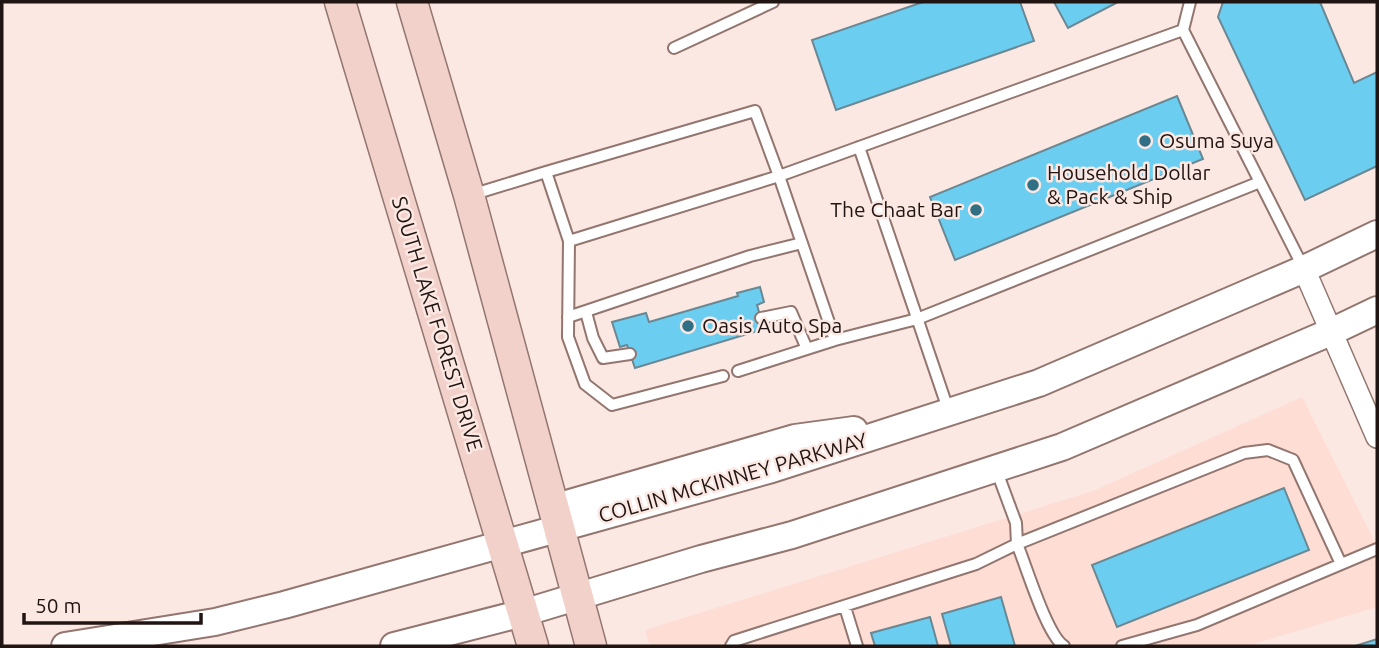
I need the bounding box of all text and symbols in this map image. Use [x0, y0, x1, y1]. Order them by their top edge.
place label: Osuma Suya [1159, 128, 1274, 152]
marker: Osuma Suya [1137, 133, 1153, 149]
place label: Household Dollar & Pack & Ship [1047, 160, 1210, 208]
marker: Household Dollar & Pack & Ship [1025, 177, 1041, 193]
street label: SOUTH LAKE FOREST DRIVE [388, 193, 488, 454]
place label: The Chaat Bar [830, 197, 962, 221]
marker: The Chaat Bar [968, 202, 984, 218]
place label: Oasis Auto Spa [702, 313, 842, 337]
marker: Oasis Auto Spa [680, 318, 696, 334]
street label: COLLIN MCKINNEY PARKWAY [596, 427, 870, 527]
scale bar [24, 582, 201, 626]
text: 50 m [35, 593, 82, 617]

